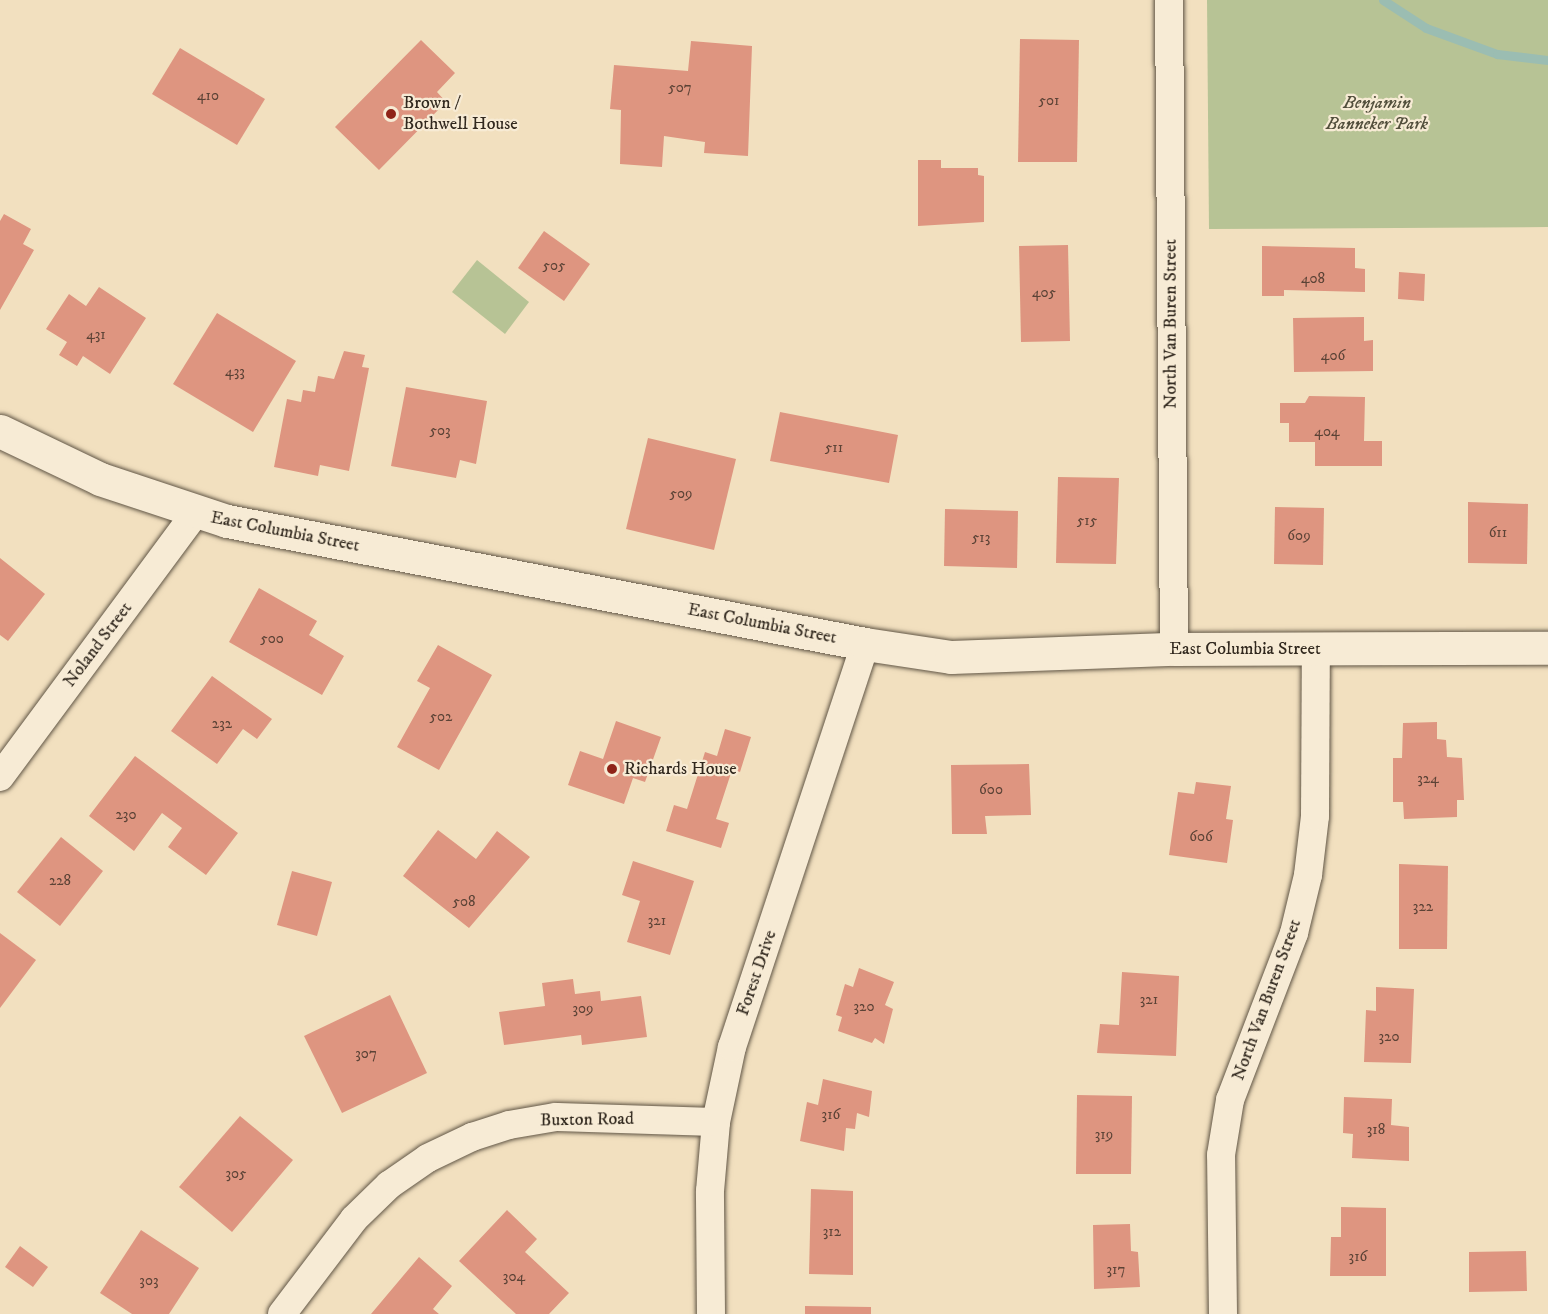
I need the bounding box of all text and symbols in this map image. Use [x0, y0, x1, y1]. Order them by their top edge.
house number: 507 [668, 79, 692, 97]
house number: 410 [197, 87, 219, 105]
house number: 501 [1039, 92, 1059, 110]
place label: Brown / Bothwell House [403, 93, 518, 136]
park label: Benjamin Banneker Park [1326, 93, 1428, 136]
marker: Brown / Bothwell House [384, 107, 398, 121]
street label: North Van Buren Street [1160, 239, 1182, 409]
house number: 505 [543, 257, 565, 275]
house number: 408 [1301, 270, 1325, 288]
house number: 405 [1032, 284, 1056, 302]
house number: 431 [86, 326, 106, 344]
house number: 406 [1321, 347, 1345, 365]
house number: 433 [225, 363, 245, 381]
house number: 503 [429, 422, 451, 440]
house number: 404 [1314, 423, 1340, 441]
house number: 511 [825, 439, 843, 457]
house number: 509 [669, 485, 693, 503]
street label: East Columbia Street [209, 507, 361, 557]
house number: 515 [1077, 512, 1097, 530]
house number: 611 [1489, 524, 1507, 542]
house number: 609 [1287, 527, 1311, 545]
house number: 513 [972, 529, 990, 547]
street label: Noland Street [59, 598, 137, 692]
street label: East Columbia Street [686, 599, 838, 649]
house number: 500 [260, 630, 284, 648]
street label: East Columbia Street [1169, 638, 1321, 660]
house number: 502 [430, 708, 452, 726]
house number: 232 [212, 715, 232, 733]
place label: Richards House [624, 758, 737, 780]
marker: Richards House [605, 762, 619, 776]
house number: 324 [1417, 770, 1439, 788]
house number: 600 [979, 781, 1003, 799]
house number: 230 [115, 806, 137, 824]
house number: 606 [1189, 828, 1213, 846]
house number: 228 [49, 872, 71, 890]
house number: 508 [452, 893, 476, 911]
house number: 322 [1413, 898, 1433, 916]
house number: 321 [648, 912, 666, 930]
street label: North Van Buren Street [1228, 916, 1306, 1084]
street label: Forest Drive [732, 927, 782, 1019]
house number: 321 [1140, 991, 1158, 1009]
house number: 320 [853, 998, 875, 1016]
house number: 309 [572, 1000, 594, 1018]
house number: 320 [1378, 1028, 1400, 1046]
house number: 307 [355, 1045, 377, 1063]
house number: 316 [822, 1106, 840, 1124]
street label: Buxton Road [540, 1108, 634, 1132]
house number: 318 [1367, 1121, 1385, 1139]
house number: 319 [1095, 1126, 1113, 1144]
house number: 305 [225, 1165, 247, 1183]
house number: 312 [823, 1223, 841, 1241]
house number: 316 [1349, 1248, 1367, 1266]
house number: 317 [1106, 1261, 1126, 1279]
house number: 304 [503, 1268, 525, 1286]
house number: 303 [139, 1272, 159, 1290]

